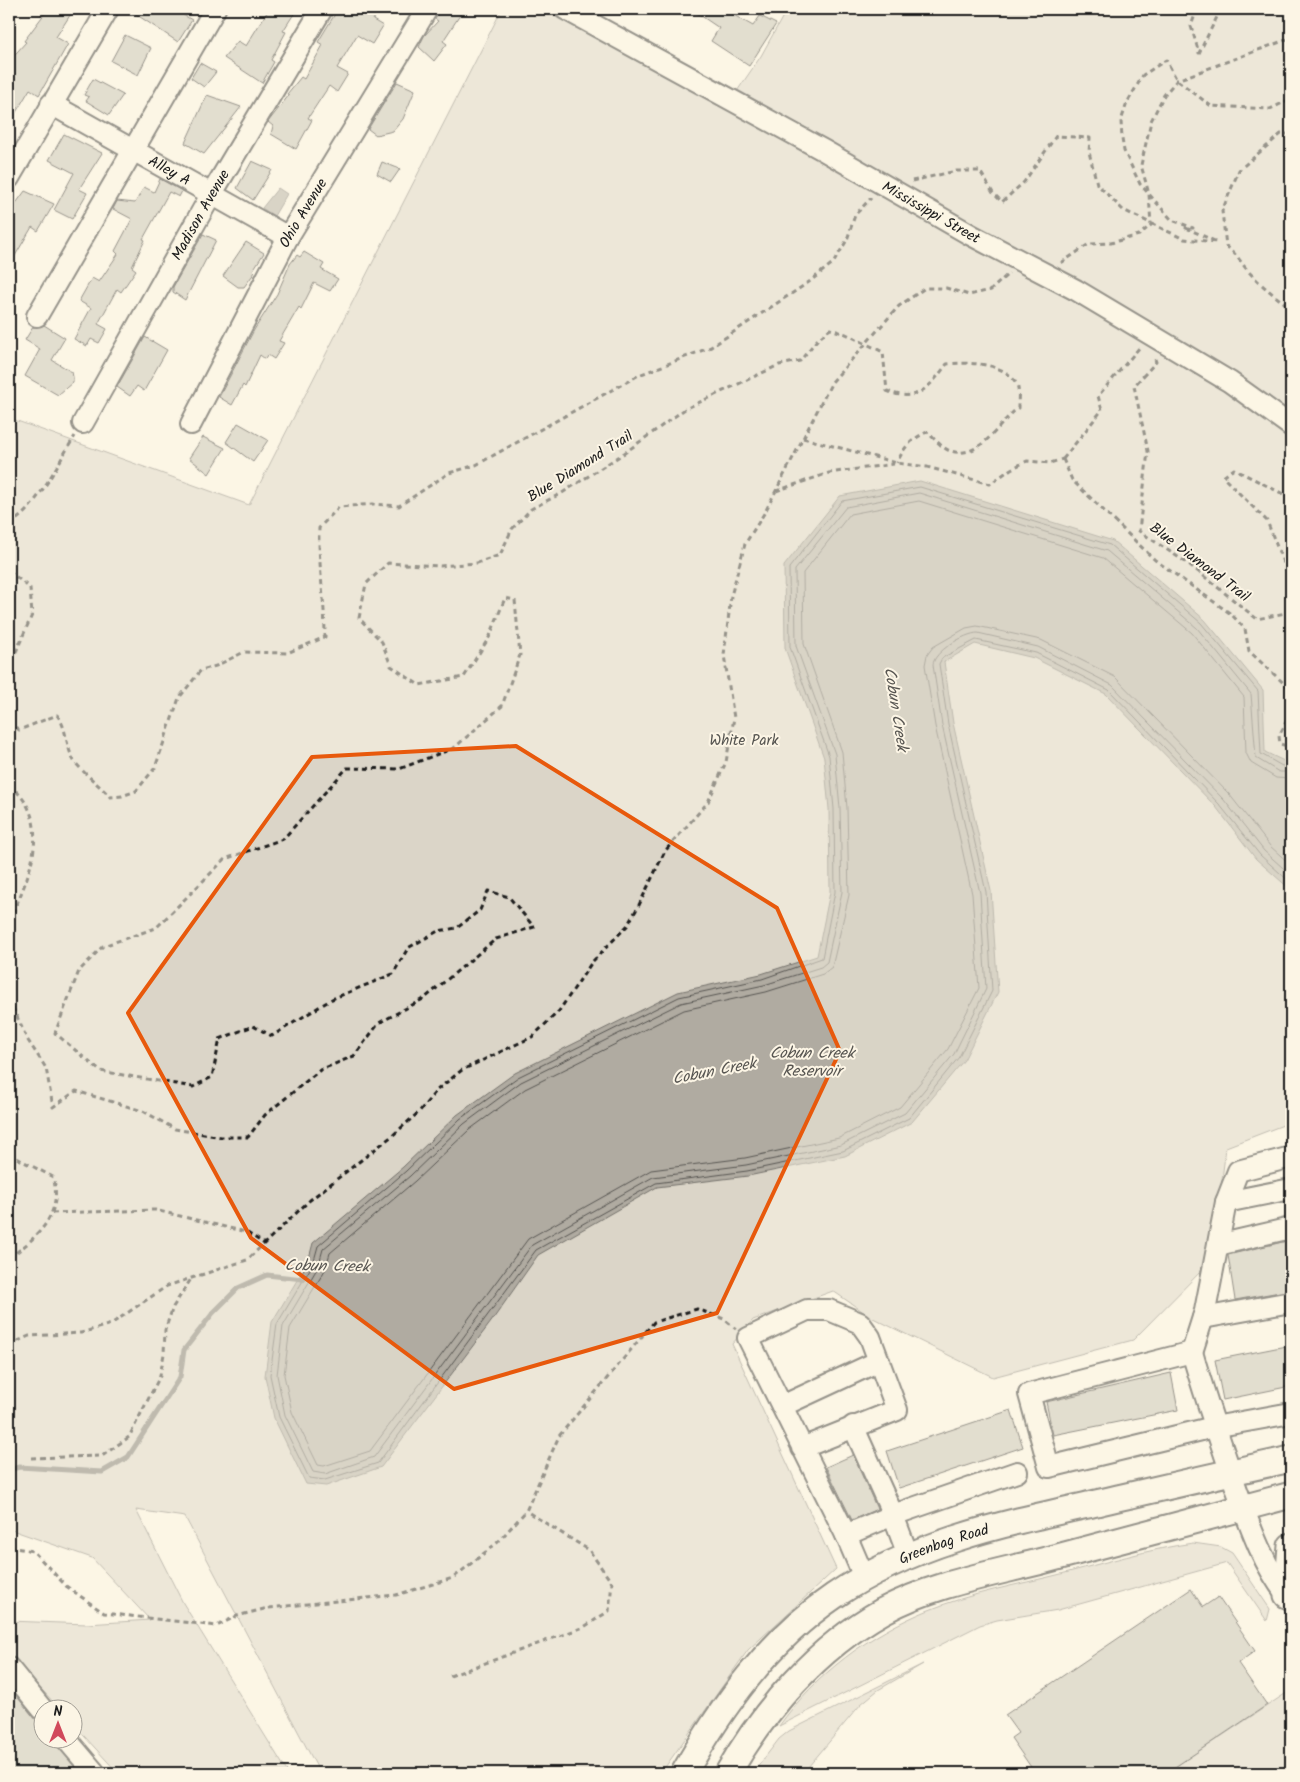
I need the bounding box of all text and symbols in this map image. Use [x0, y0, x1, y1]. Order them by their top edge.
street label: Alley A [143, 150, 195, 193]
street label: Madison Avenue [166, 165, 237, 265]
street label: Ohio Avenue [273, 174, 334, 252]
street label: Mississippi Street [877, 175, 985, 251]
street label: Blue Diamond Trail [523, 424, 638, 509]
street label: Blue Diamond Trail [1144, 517, 1255, 609]
water label: Cobun Creek [877, 665, 915, 755]
park label: White Park [709, 729, 780, 753]
water label: Cobun Creek Reservoir [770, 1041, 857, 1084]
water label: Cobun Creek [670, 1051, 761, 1092]
water label: Cobun Creek [284, 1253, 372, 1280]
street label: Greenbag Road [895, 1518, 992, 1572]
north arrow [32, 1700, 82, 1750]
text: N [54, 1701, 63, 1723]

